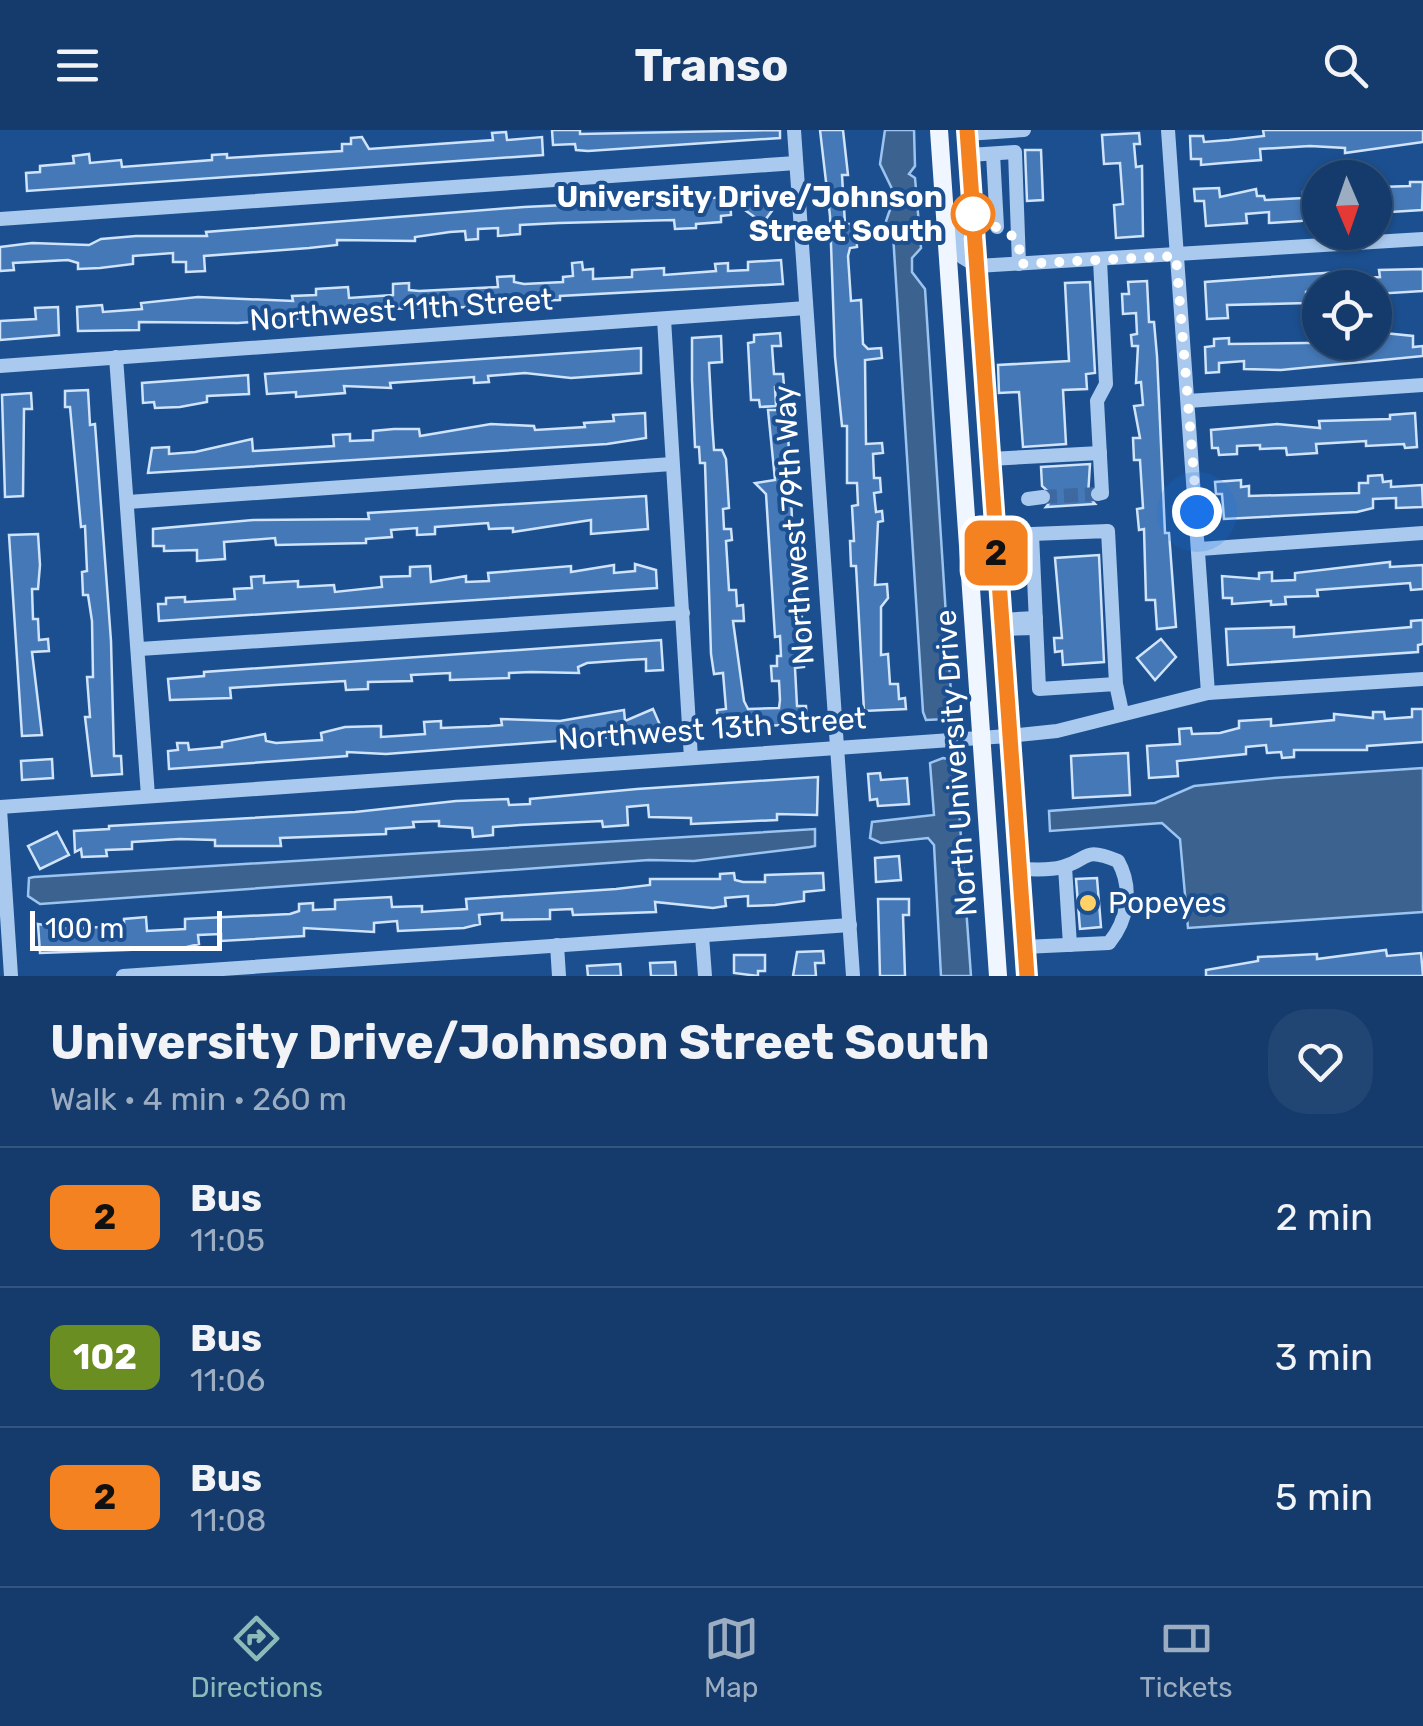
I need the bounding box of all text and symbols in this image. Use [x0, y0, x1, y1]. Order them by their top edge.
icon: menu [50, 38, 105, 93]
icon: search [1318, 38, 1373, 93]
text: Transo [635, 39, 788, 92]
north arrow [1302, 160, 1392, 250]
map controls [1302, 160, 1392, 360]
place label: University Drive/Johnson Street South [556, 179, 943, 249]
marker: University Drive/Johnson Street South [952, 193, 994, 235]
button: locate [1302, 270, 1392, 360]
street label: Northwest 11th Street [248, 281, 554, 339]
street label: Northwest 79th Way [766, 384, 822, 666]
your location [1172, 487, 1222, 537]
line badge: 2 [964, 520, 1028, 586]
text: 2 [985, 532, 1007, 574]
street label: North University Drive [927, 609, 985, 917]
street label: Northwest 13th Street [557, 700, 868, 758]
place label: Popeyes [1108, 885, 1227, 921]
marker: Popeyes [1077, 892, 1099, 914]
scale bar [30, 906, 222, 950]
text: 100 m [45, 912, 124, 945]
button: heart [1268, 1009, 1373, 1114]
text: University Drive/Johnson Street South [50, 1014, 990, 1071]
text: Walk · 4 min · 260 m [50, 1080, 347, 1118]
text: Bus [190, 1175, 262, 1221]
text: 2 min [1275, 1194, 1373, 1240]
text: 2 [94, 1196, 116, 1238]
text: 11:05 [190, 1221, 265, 1259]
text: Bus [190, 1315, 262, 1361]
text: 3 min [1275, 1334, 1373, 1380]
text: 102 [73, 1336, 137, 1378]
text: 11:06 [190, 1361, 265, 1399]
text: Bus [190, 1455, 262, 1501]
text: 5 min [1275, 1474, 1373, 1520]
text: 2 [94, 1476, 116, 1518]
text: 11:08 [190, 1501, 266, 1539]
tab: Directions [190, 1611, 323, 1704]
tab: Map [704, 1611, 759, 1704]
tab: Tickets [1140, 1611, 1233, 1704]

